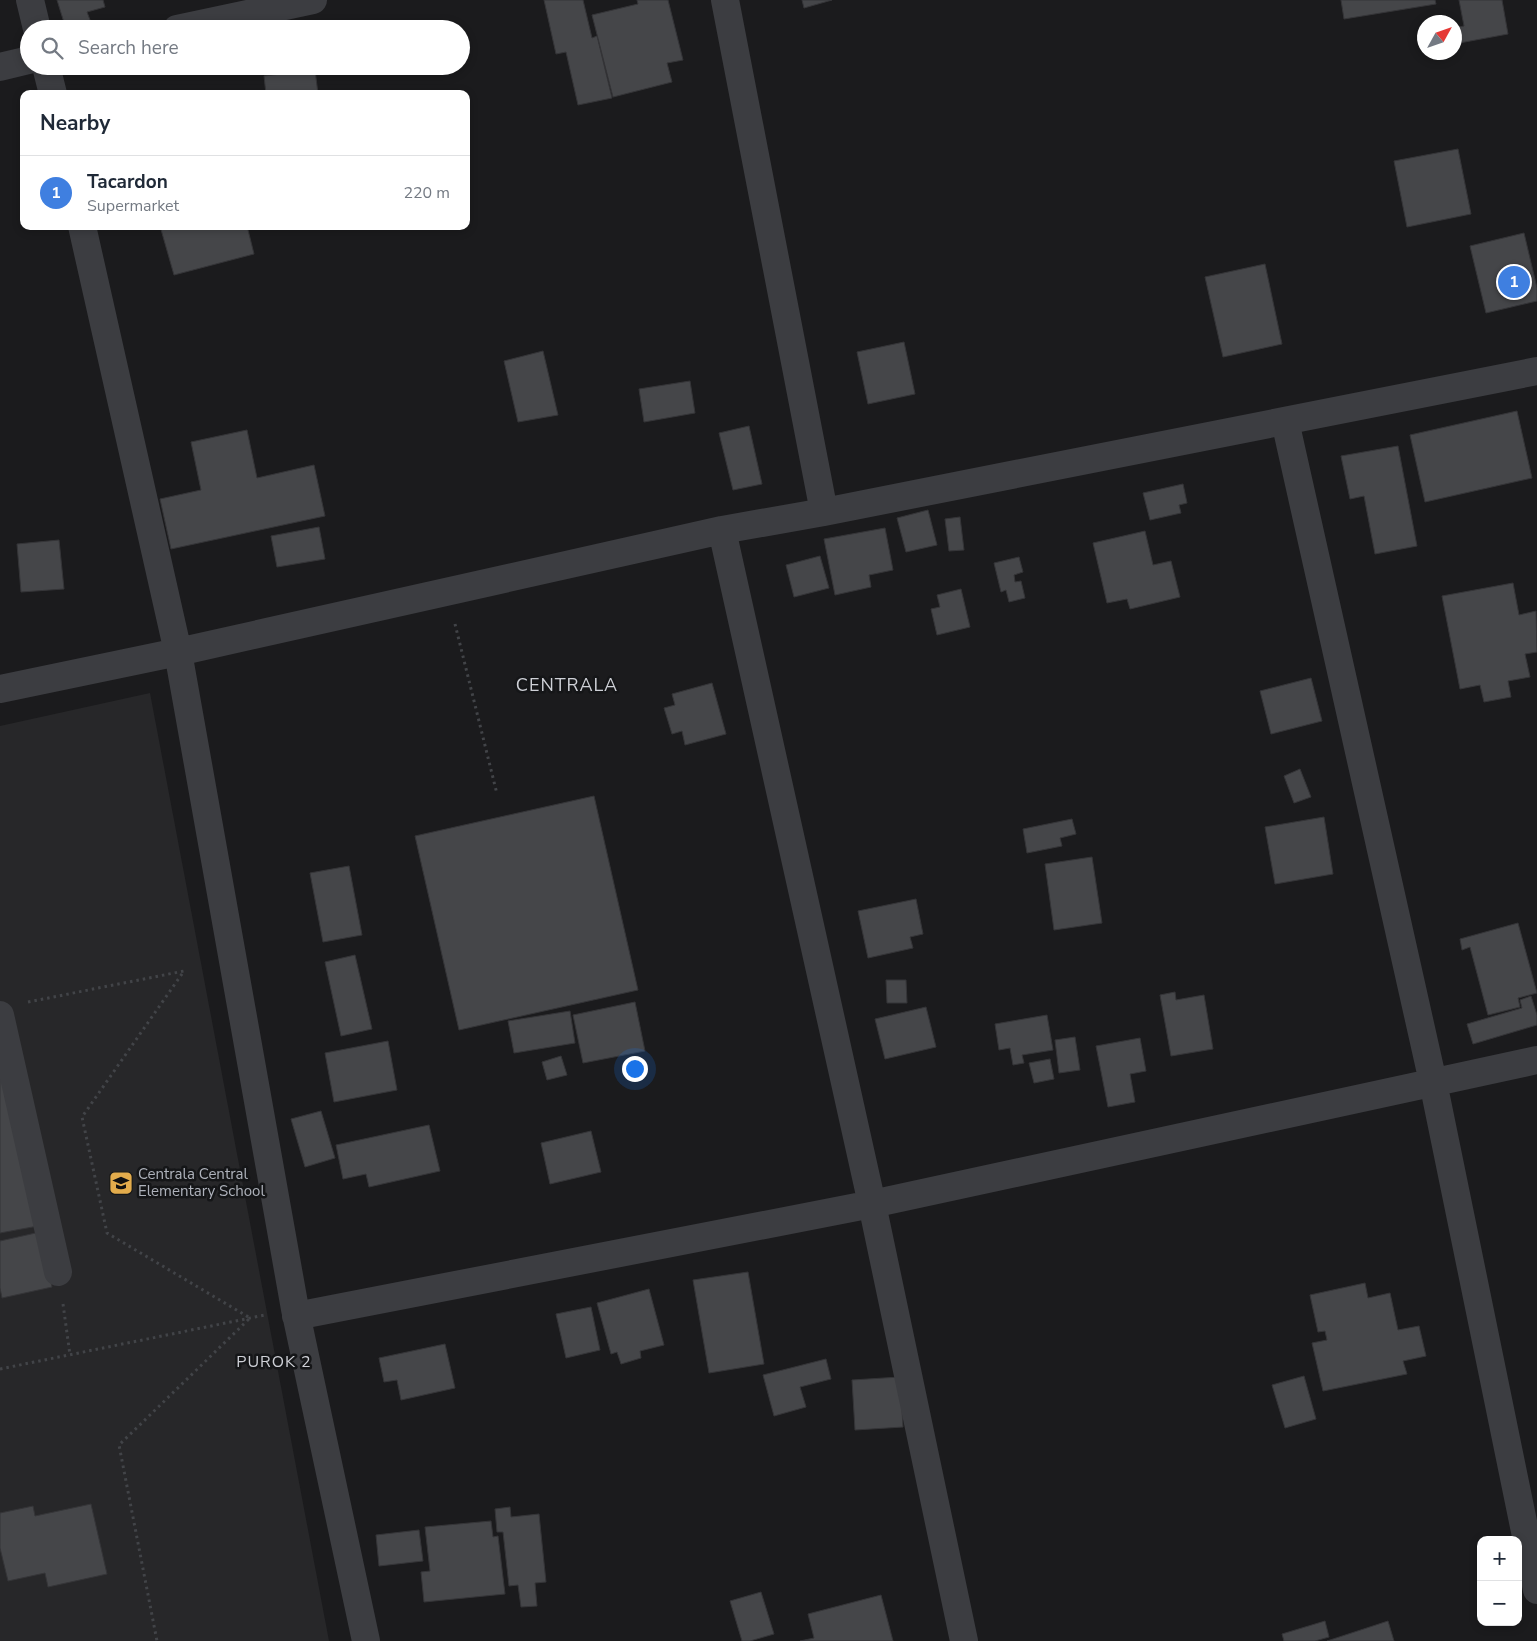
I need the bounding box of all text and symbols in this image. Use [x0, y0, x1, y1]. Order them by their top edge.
north arrow [1417, 15, 1462, 60]
search box [20, 20, 470, 75]
icon: search [38, 34, 66, 62]
text: Search here [78, 35, 179, 61]
text: Nearby [40, 109, 110, 137]
text: Tacardon [87, 169, 168, 195]
text: 1 [51, 182, 61, 204]
text: 220 m [403, 182, 450, 204]
text: Supermarket [87, 195, 179, 217]
pin: 1 [1498, 263, 1530, 301]
district label: CENTRALA [516, 673, 618, 697]
your location [622, 1056, 648, 1082]
place label: Centrala Central Elementary School [138, 1164, 265, 1201]
school or university icon: Centrala Central Elementary School [108, 1170, 134, 1196]
district label: PUROK 2 [236, 1351, 312, 1373]
map controls [1477, 1536, 1522, 1626]
button: + [1477, 1536, 1522, 1581]
button: − [1477, 1581, 1522, 1626]

